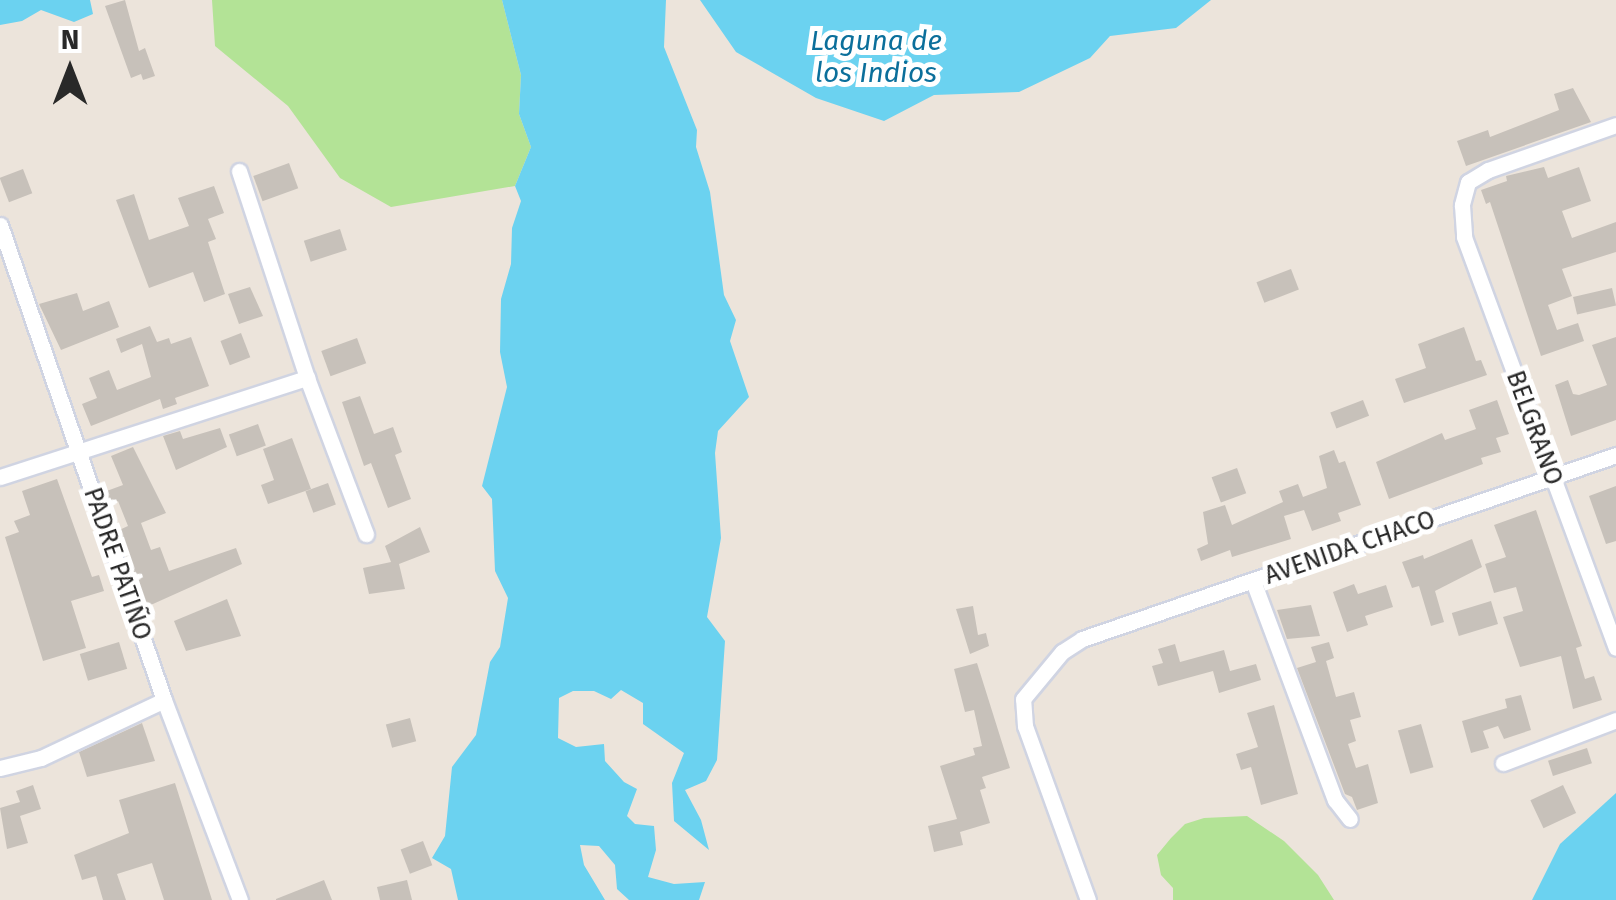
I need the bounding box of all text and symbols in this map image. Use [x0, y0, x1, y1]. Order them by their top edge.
north arrow [20, 20, 120, 120]
text: N [61, 23, 79, 56]
water label: Laguna de los Indios [810, 24, 942, 90]
street label: BELGRANO [1499, 367, 1569, 489]
street label: PADRE PATIÑO [77, 484, 157, 644]
street label: AVENIDA CHACO [1261, 505, 1439, 591]

